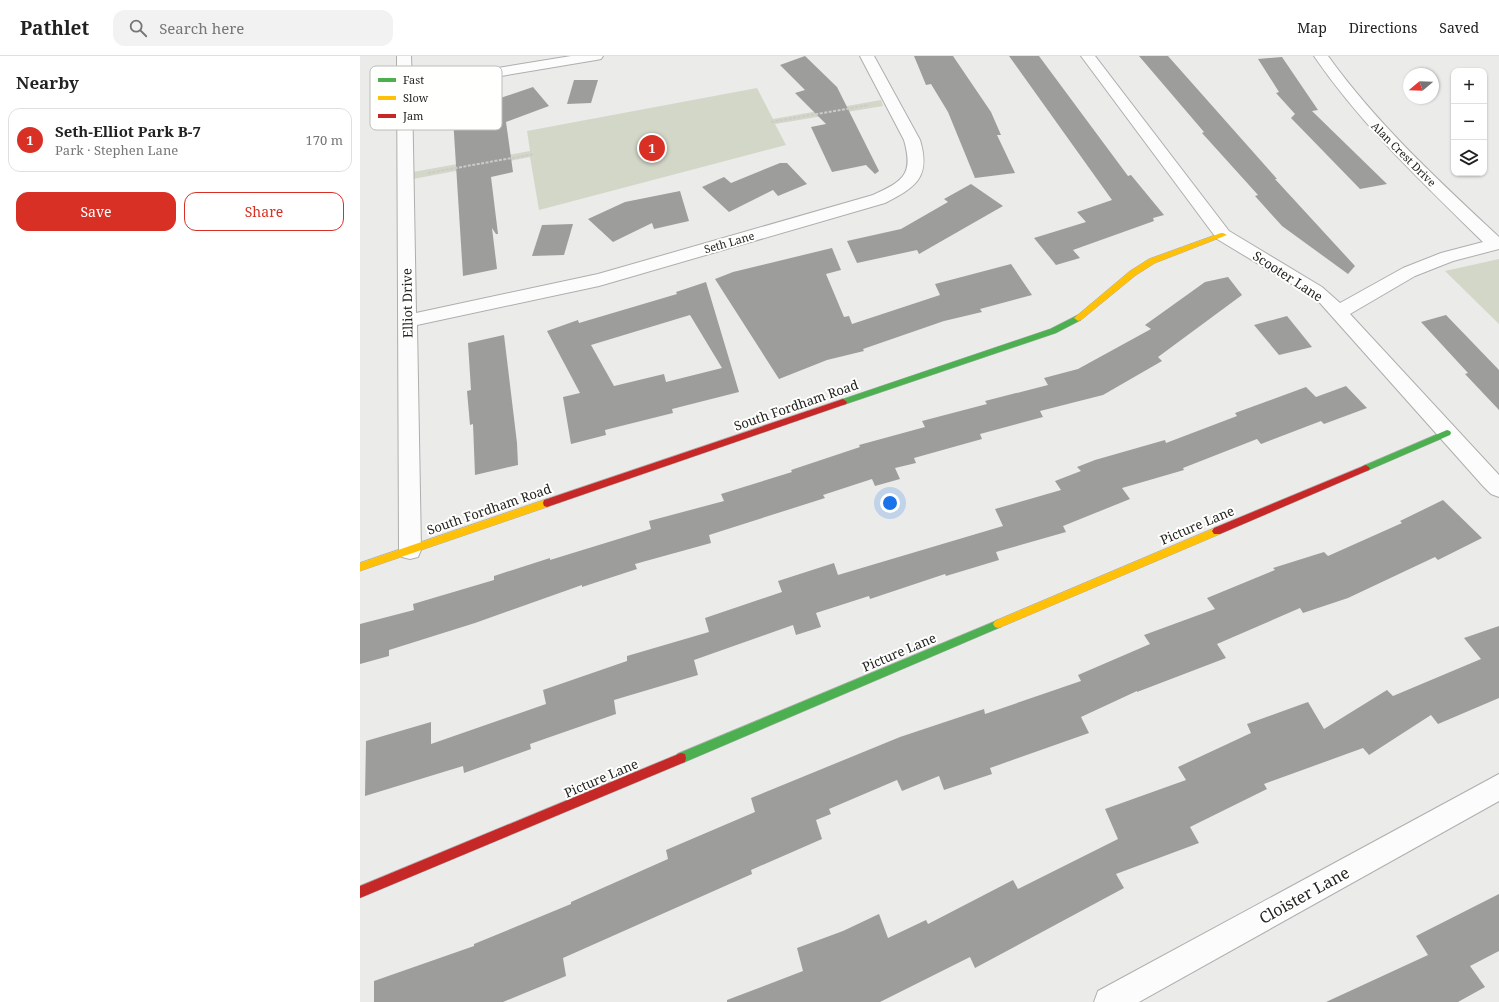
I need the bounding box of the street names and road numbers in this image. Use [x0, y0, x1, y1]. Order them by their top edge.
street label: Alan Crest Drive [1368, 118, 1440, 190]
street label: Seth Lane [702, 228, 756, 256]
street label: Scooter Lane [1249, 247, 1327, 305]
street label: Elliot Drive [397, 268, 417, 338]
street label: South Fordham Road [731, 375, 861, 435]
street label: South Fordham Road [424, 479, 554, 539]
street label: Picture Lane [1157, 501, 1237, 549]
street label: Picture Lane [859, 628, 939, 676]
street label: Picture Lane [561, 754, 641, 802]
street label: Cloister Lane [1255, 861, 1353, 929]

